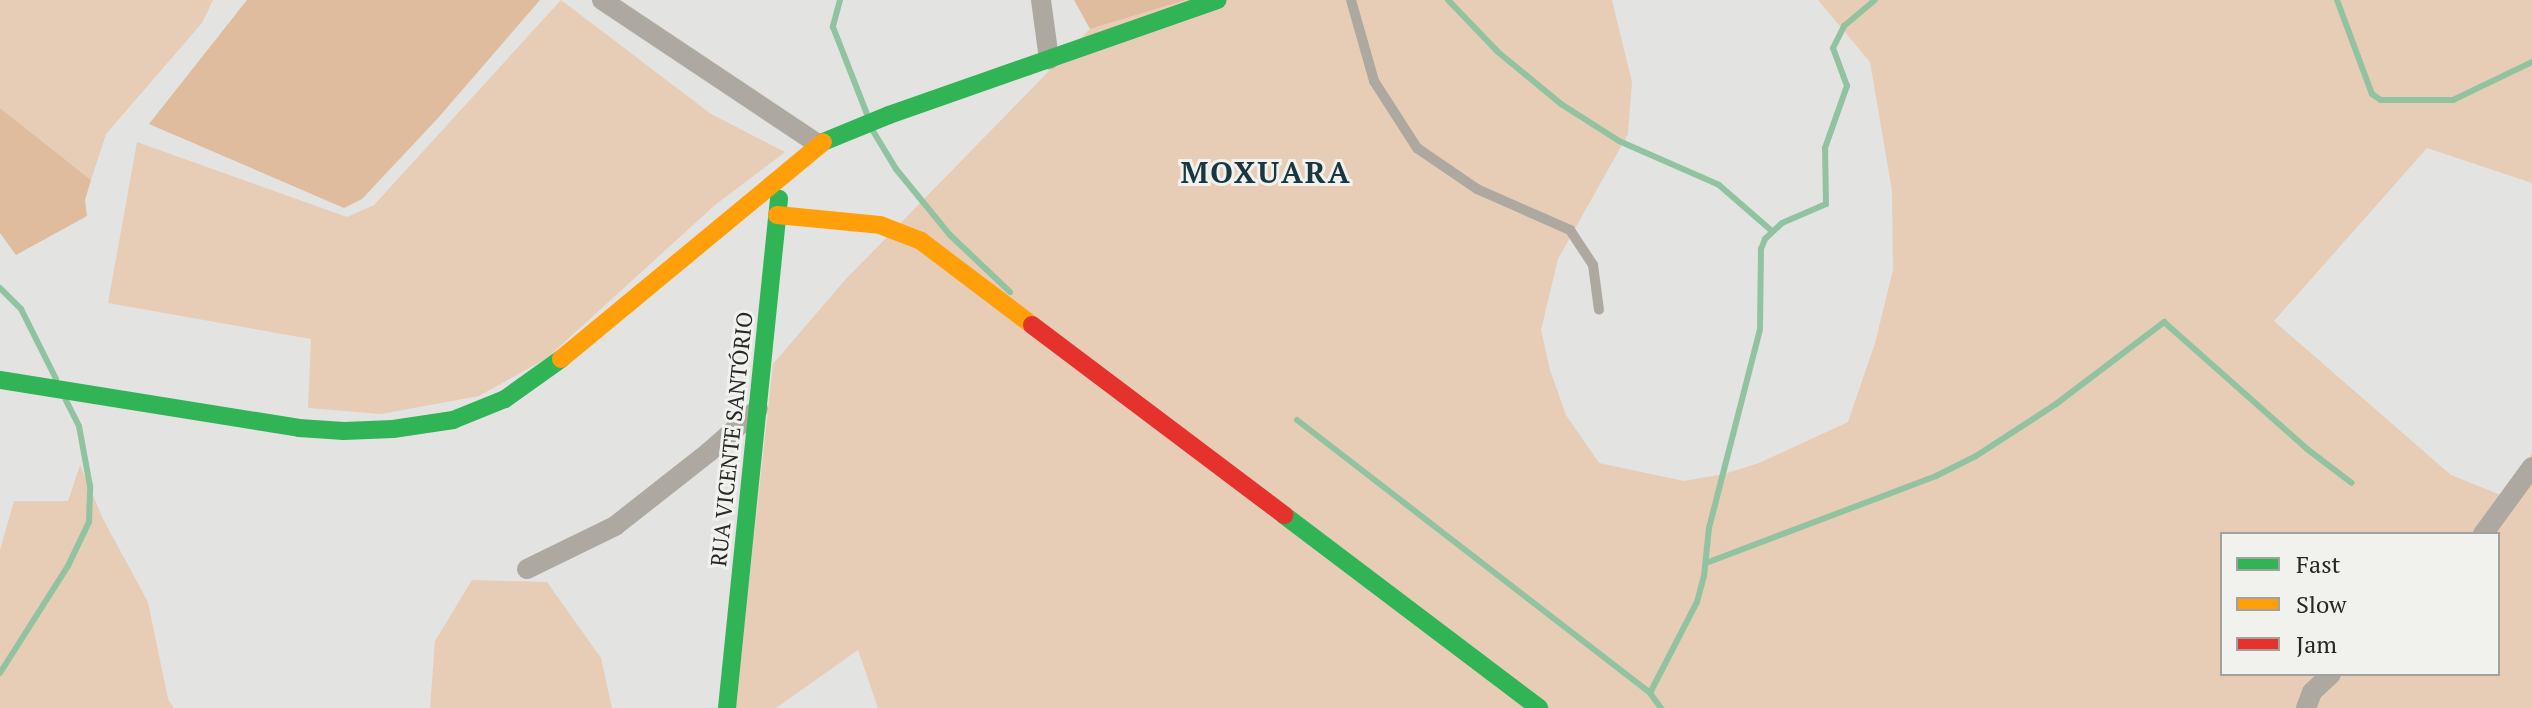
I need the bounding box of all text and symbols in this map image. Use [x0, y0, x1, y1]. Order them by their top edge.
district label: MOXUARA [1180, 154, 1352, 190]
street label: RUA VICENTE SANTÓRIO [704, 310, 758, 568]
legend [2220, 532, 2500, 676]
text: Fast [2296, 548, 2340, 580]
text: Slow [2296, 588, 2347, 620]
text: Jam [2296, 628, 2337, 660]

